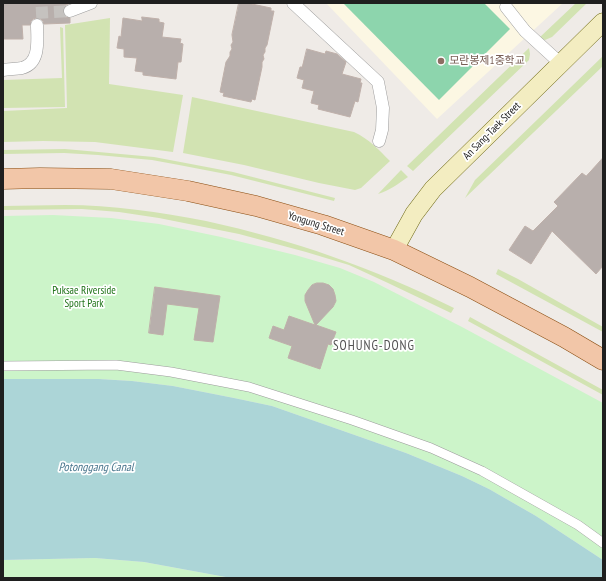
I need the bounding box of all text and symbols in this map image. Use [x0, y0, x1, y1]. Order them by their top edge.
place label: 모란봉제1중학교 [449, 54, 525, 68]
marker: 모란봉제1중학교 [436, 56, 446, 66]
street label: An Sang-Taek Street [460, 99, 524, 163]
street label: Yongung Street [286, 209, 346, 239]
park label: Puksae Riverside Sport Park [52, 284, 116, 310]
district label: SOHUNG-DONG [333, 338, 415, 354]
water label: Potonggang Canal [58, 461, 134, 475]

